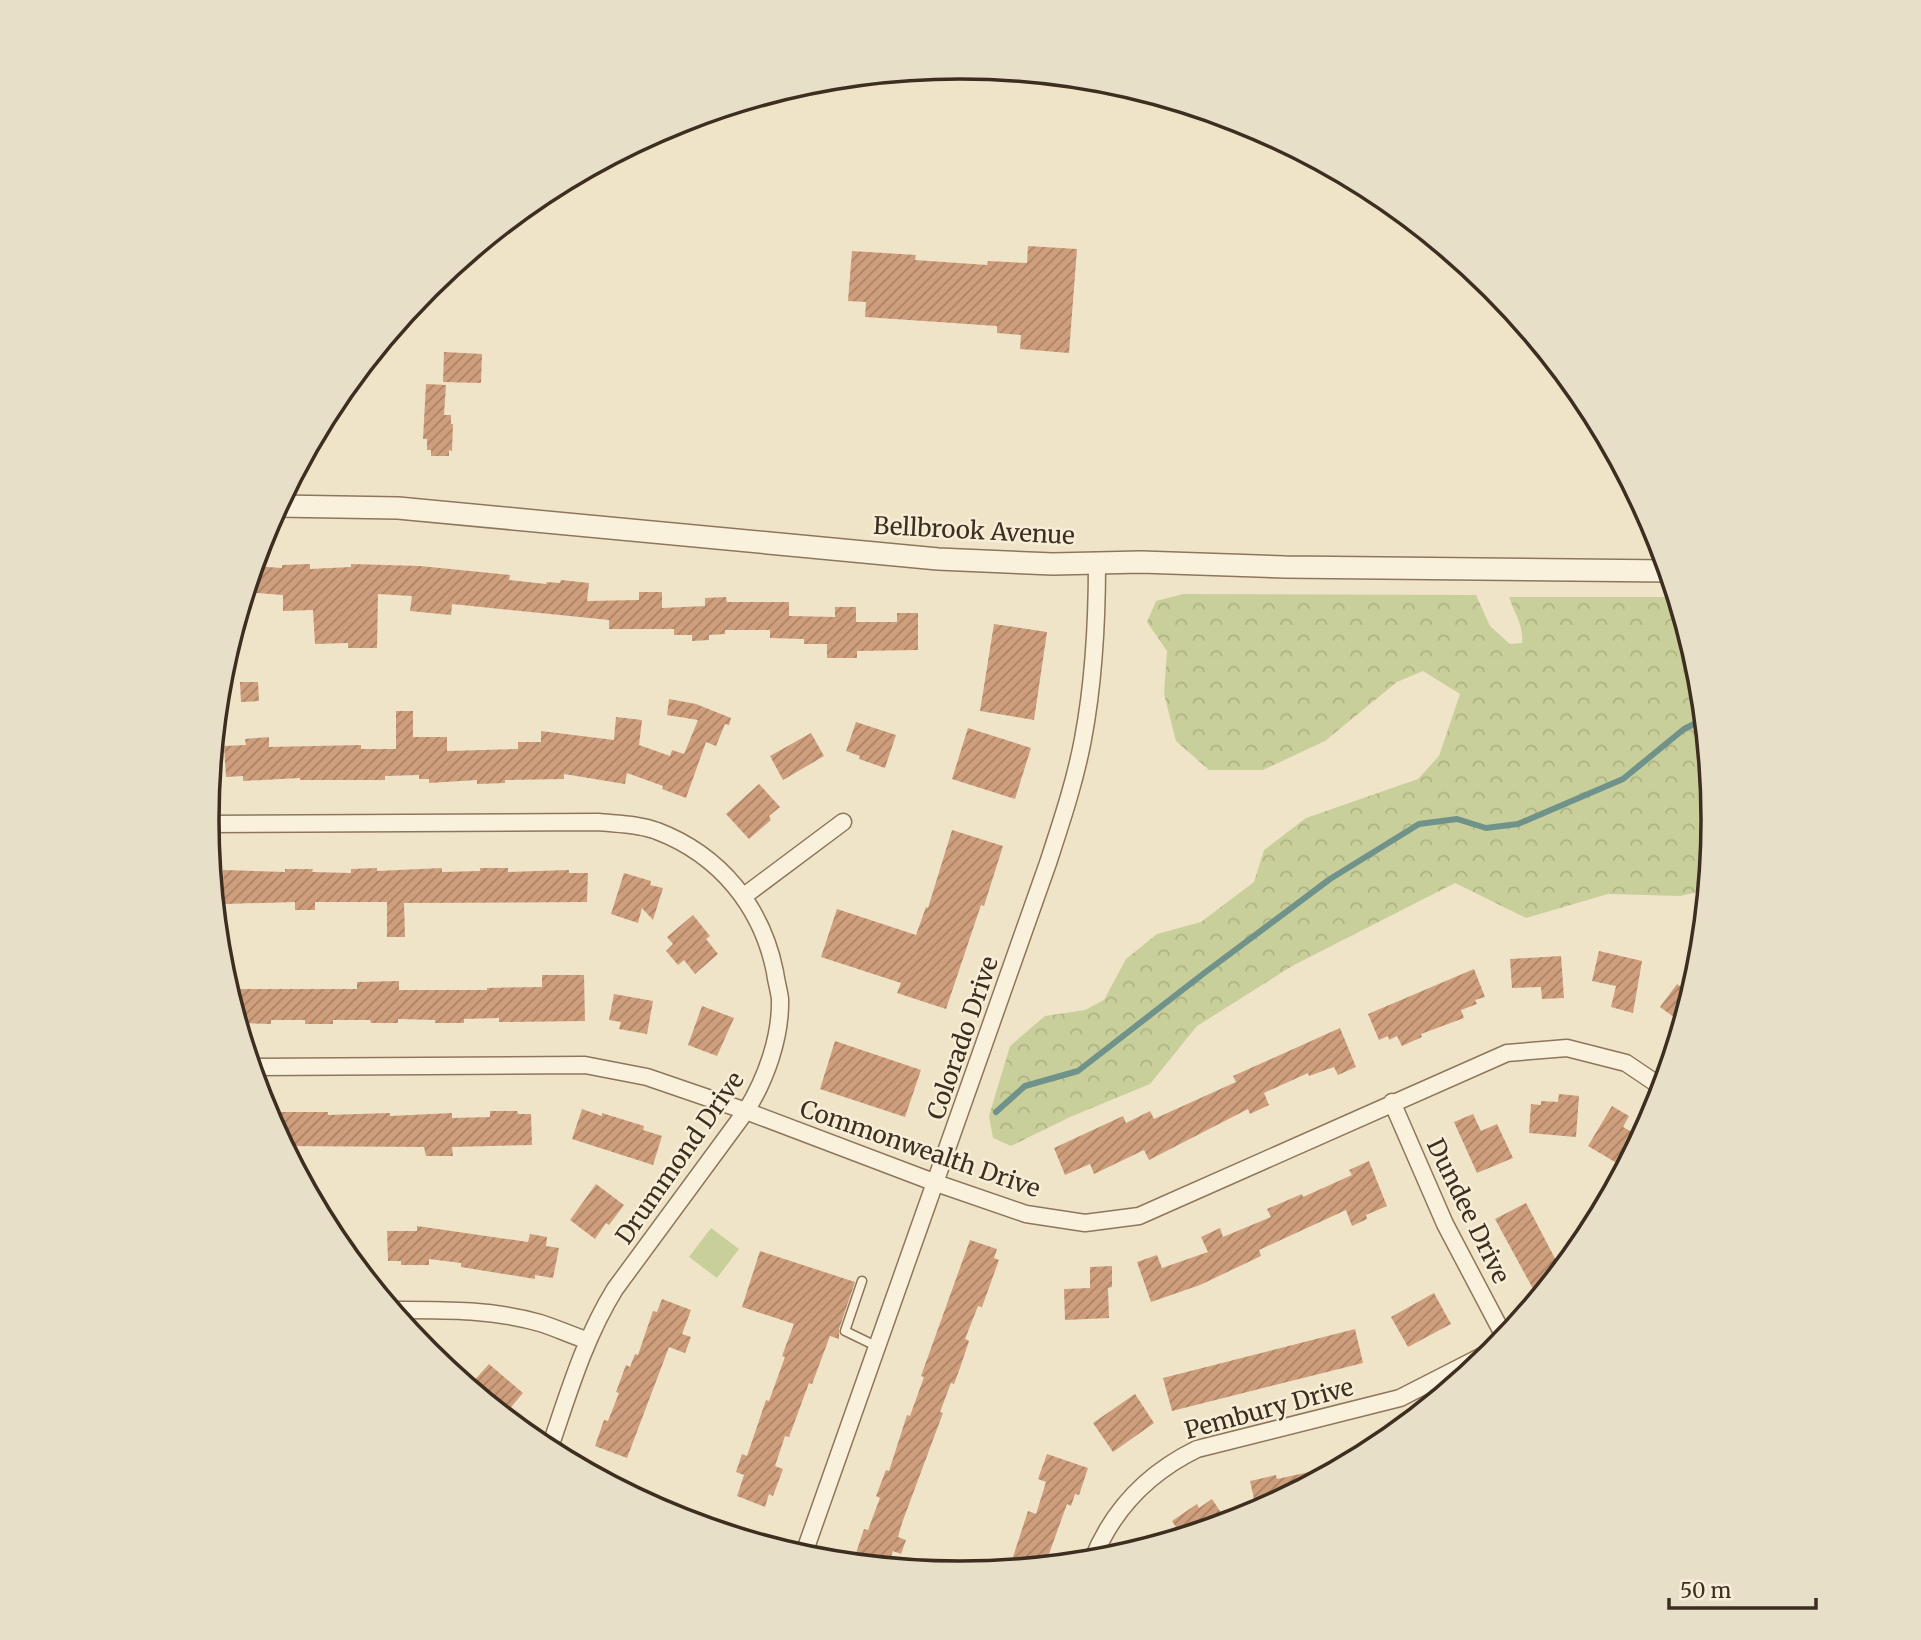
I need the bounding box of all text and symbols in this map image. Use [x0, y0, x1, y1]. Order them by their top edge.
street label: Bellbrook Avenue [872, 510, 1076, 551]
street label: Colorado Drive [920, 952, 1005, 1124]
street label: Drummond Drive [608, 1065, 751, 1250]
street label: Commonwealth Drive [796, 1093, 1044, 1204]
street label: Dundee Drive [1420, 1133, 1517, 1288]
street label: Pembury Drive [1181, 1371, 1357, 1446]
scale bar [1669, 1566, 1816, 1610]
text: 50 m [1680, 1577, 1731, 1604]

